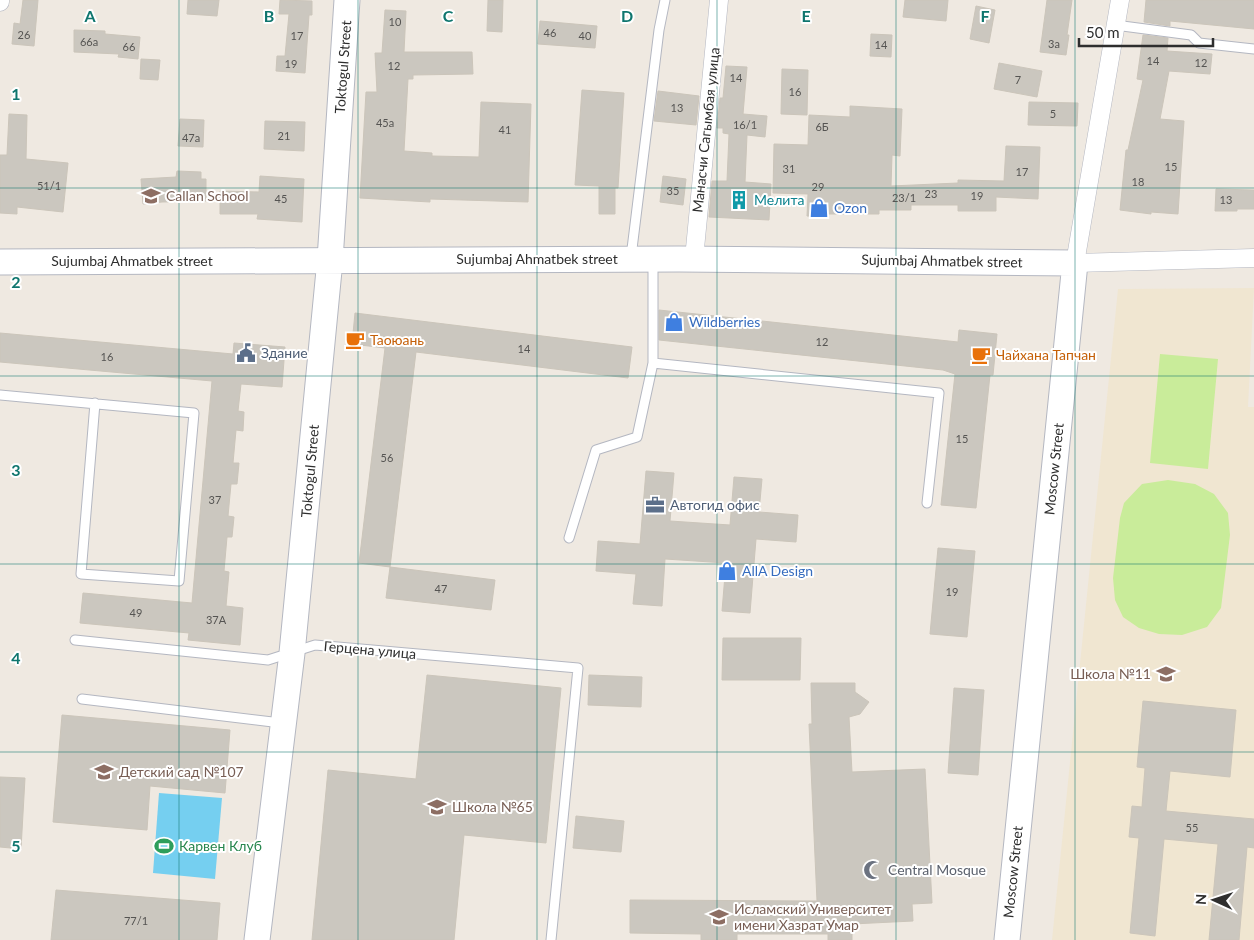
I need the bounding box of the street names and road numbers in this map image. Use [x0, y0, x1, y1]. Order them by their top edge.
street label: Toktogul Street [331, 20, 354, 114]
street label: Манасчи Сагымбая улица [688, 46, 723, 213]
street label: Sujumbaj Ahmatbek street [456, 250, 618, 267]
street label: Sujumbaj Ahmatbek street [861, 251, 1023, 270]
street label: Sujumbaj Ahmatbek street [51, 252, 213, 269]
street label: Moscow Street [1040, 422, 1067, 516]
street label: Toktogul Street [297, 424, 322, 518]
street label: Герцена улица [323, 637, 417, 662]
street label: Moscow Street [999, 825, 1026, 919]

